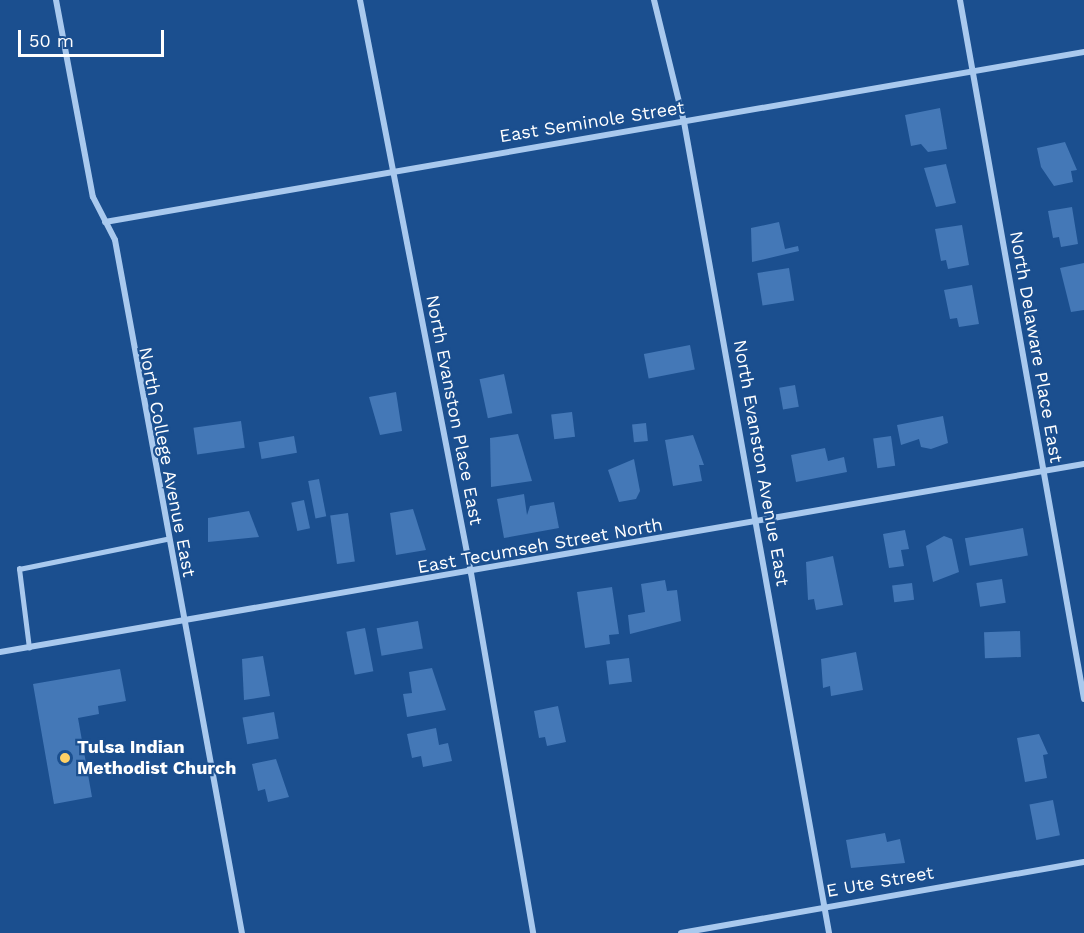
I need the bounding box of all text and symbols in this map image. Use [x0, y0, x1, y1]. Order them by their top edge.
scale bar [21, 18, 166, 56]
text: 50 m [29, 30, 74, 51]
street label: East Seminole Street [498, 97, 686, 147]
street label: North Delaware Place East [1005, 229, 1067, 465]
street label: North Evanston Place East [421, 293, 487, 527]
street label: North Evanston Avenue East [729, 338, 793, 588]
street label: North College Avenue East [134, 345, 200, 579]
street label: East Tecumseh Street North [415, 514, 665, 578]
place label: Tulsa Indian Methodist Church [77, 737, 236, 780]
marker: Tulsa Indian Methodist Church [58, 751, 72, 765]
street label: E Ute Street [825, 862, 935, 902]

